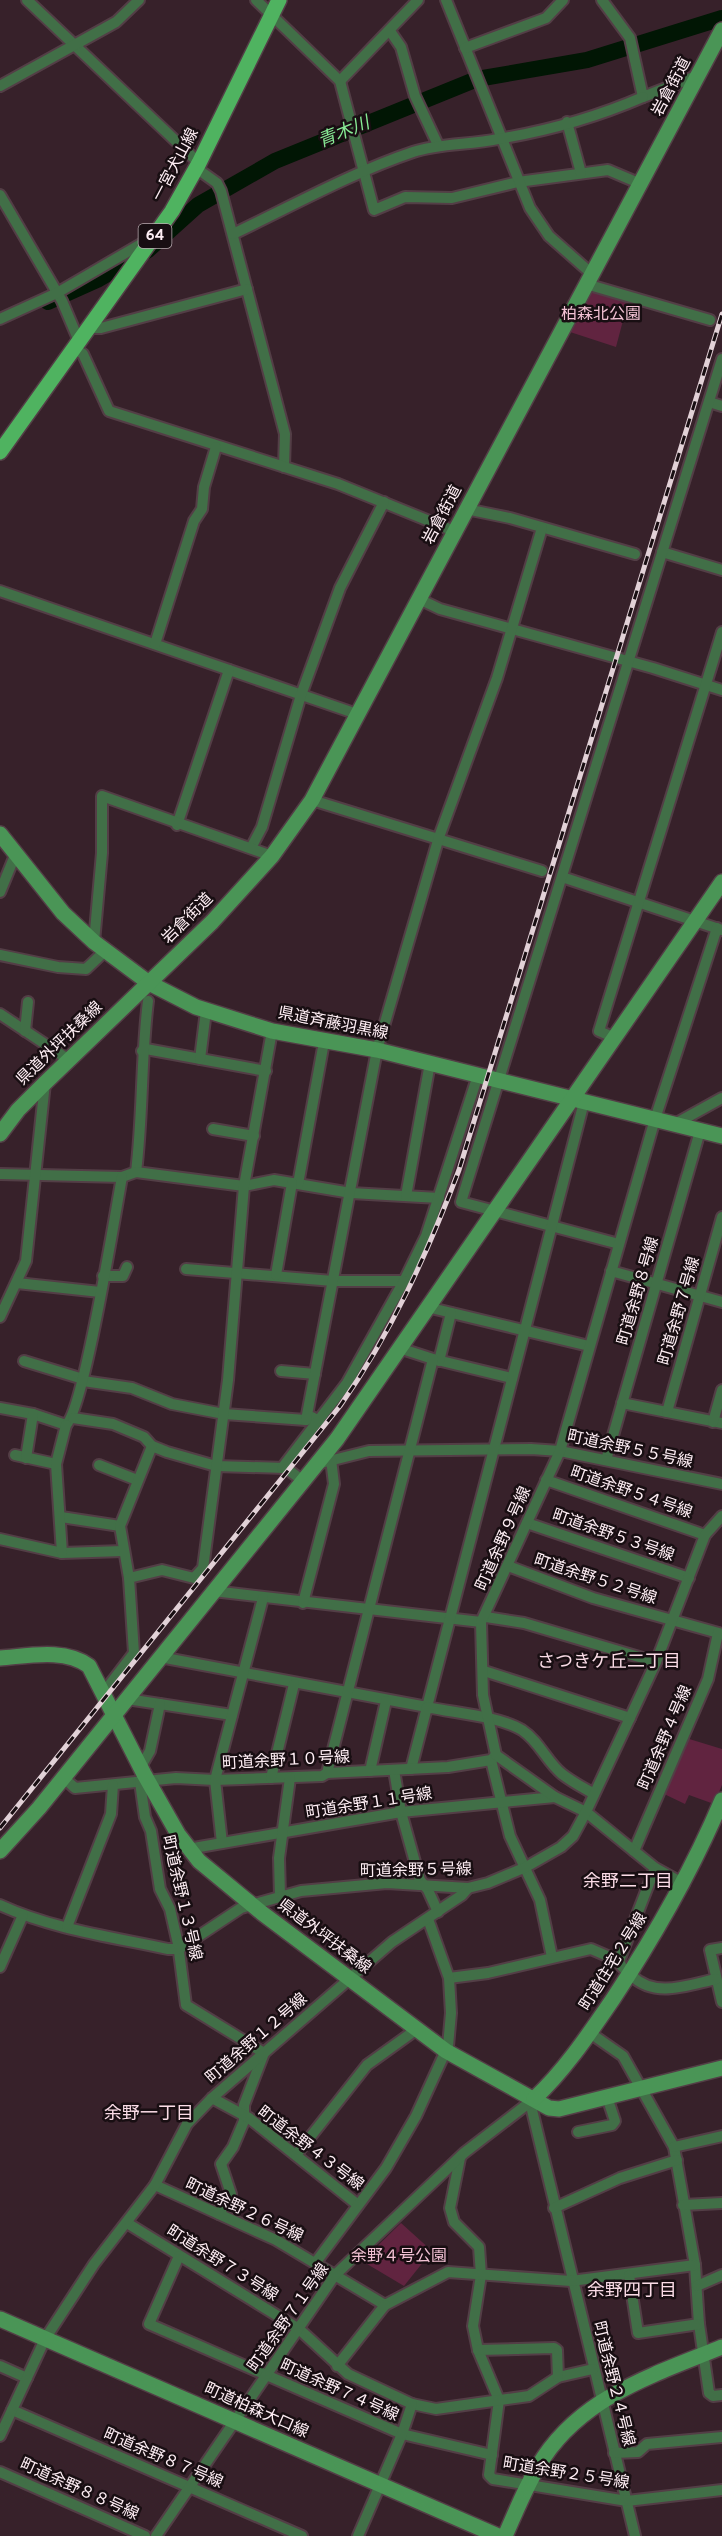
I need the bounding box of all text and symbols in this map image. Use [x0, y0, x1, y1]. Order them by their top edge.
street label: 岩倉街道 [648, 54, 696, 120]
water label: 青木川 [315, 111, 375, 154]
street label: 一宮犬山線 [148, 125, 204, 205]
road number: 64 [138, 224, 172, 248]
park label: 柏森北公園 [561, 305, 641, 325]
street label: 岩倉街道 [419, 482, 467, 548]
street label: 岩倉街道 [158, 889, 218, 949]
street label: 県道外坪扶桑線 [13, 998, 107, 1090]
street label: 県道斉藤羽黒線 [276, 1003, 390, 1045]
street label: 町道余野８号線 [614, 1234, 664, 1348]
street label: 町道余野７号線 [655, 1254, 705, 1368]
street label: 町道余野５５号線 [565, 1427, 695, 1473]
street label: 町道余野５４号線 [567, 1463, 695, 1523]
street label: 町道余野９号線 [472, 1484, 536, 1594]
street label: 町道余野５３号線 [549, 1506, 677, 1566]
street label: 町道余野５２号線 [531, 1551, 659, 1609]
district label: さつきケ丘二丁目 [537, 1651, 681, 1674]
street label: 町道余野４号線 [635, 1683, 697, 1793]
street label: 町道余野１０号線 [222, 1748, 350, 1774]
street label: 町道余野１１号線 [304, 1784, 434, 1824]
street label: 町道余野１３号線 [157, 1833, 205, 1963]
street label: 町道余野５号線 [360, 1860, 472, 1882]
district label: 余野二丁目 [583, 1871, 673, 1894]
street label: 県道外坪扶桑線 [273, 1895, 375, 1979]
street label: 町道住宅２号線 [576, 1909, 652, 2015]
street label: 町道余野１２号線 [202, 1989, 312, 2089]
street label: 町道余野４３号線 [253, 2102, 367, 2196]
district label: 余野一丁目 [104, 2103, 194, 2126]
street label: 町道余野２６号線 [182, 2175, 306, 2247]
street label: 町道余野７３号線 [162, 2222, 282, 2306]
park label: 余野４号公園 [351, 2247, 447, 2267]
street label: 町道余野７１号線 [244, 2260, 334, 2376]
district label: 余野四丁目 [587, 2280, 677, 2303]
street label: 町道余野２４号線 [588, 2319, 638, 2449]
street label: 町道余野７４号線 [276, 2356, 402, 2426]
street label: 町道柏森大口線 [201, 2379, 311, 2443]
street label: 町道余野８７号線 [100, 2425, 226, 2493]
street label: 町道余野２５号線 [501, 2454, 631, 2494]
street label: 町道余野８８号線 [16, 2455, 142, 2525]

